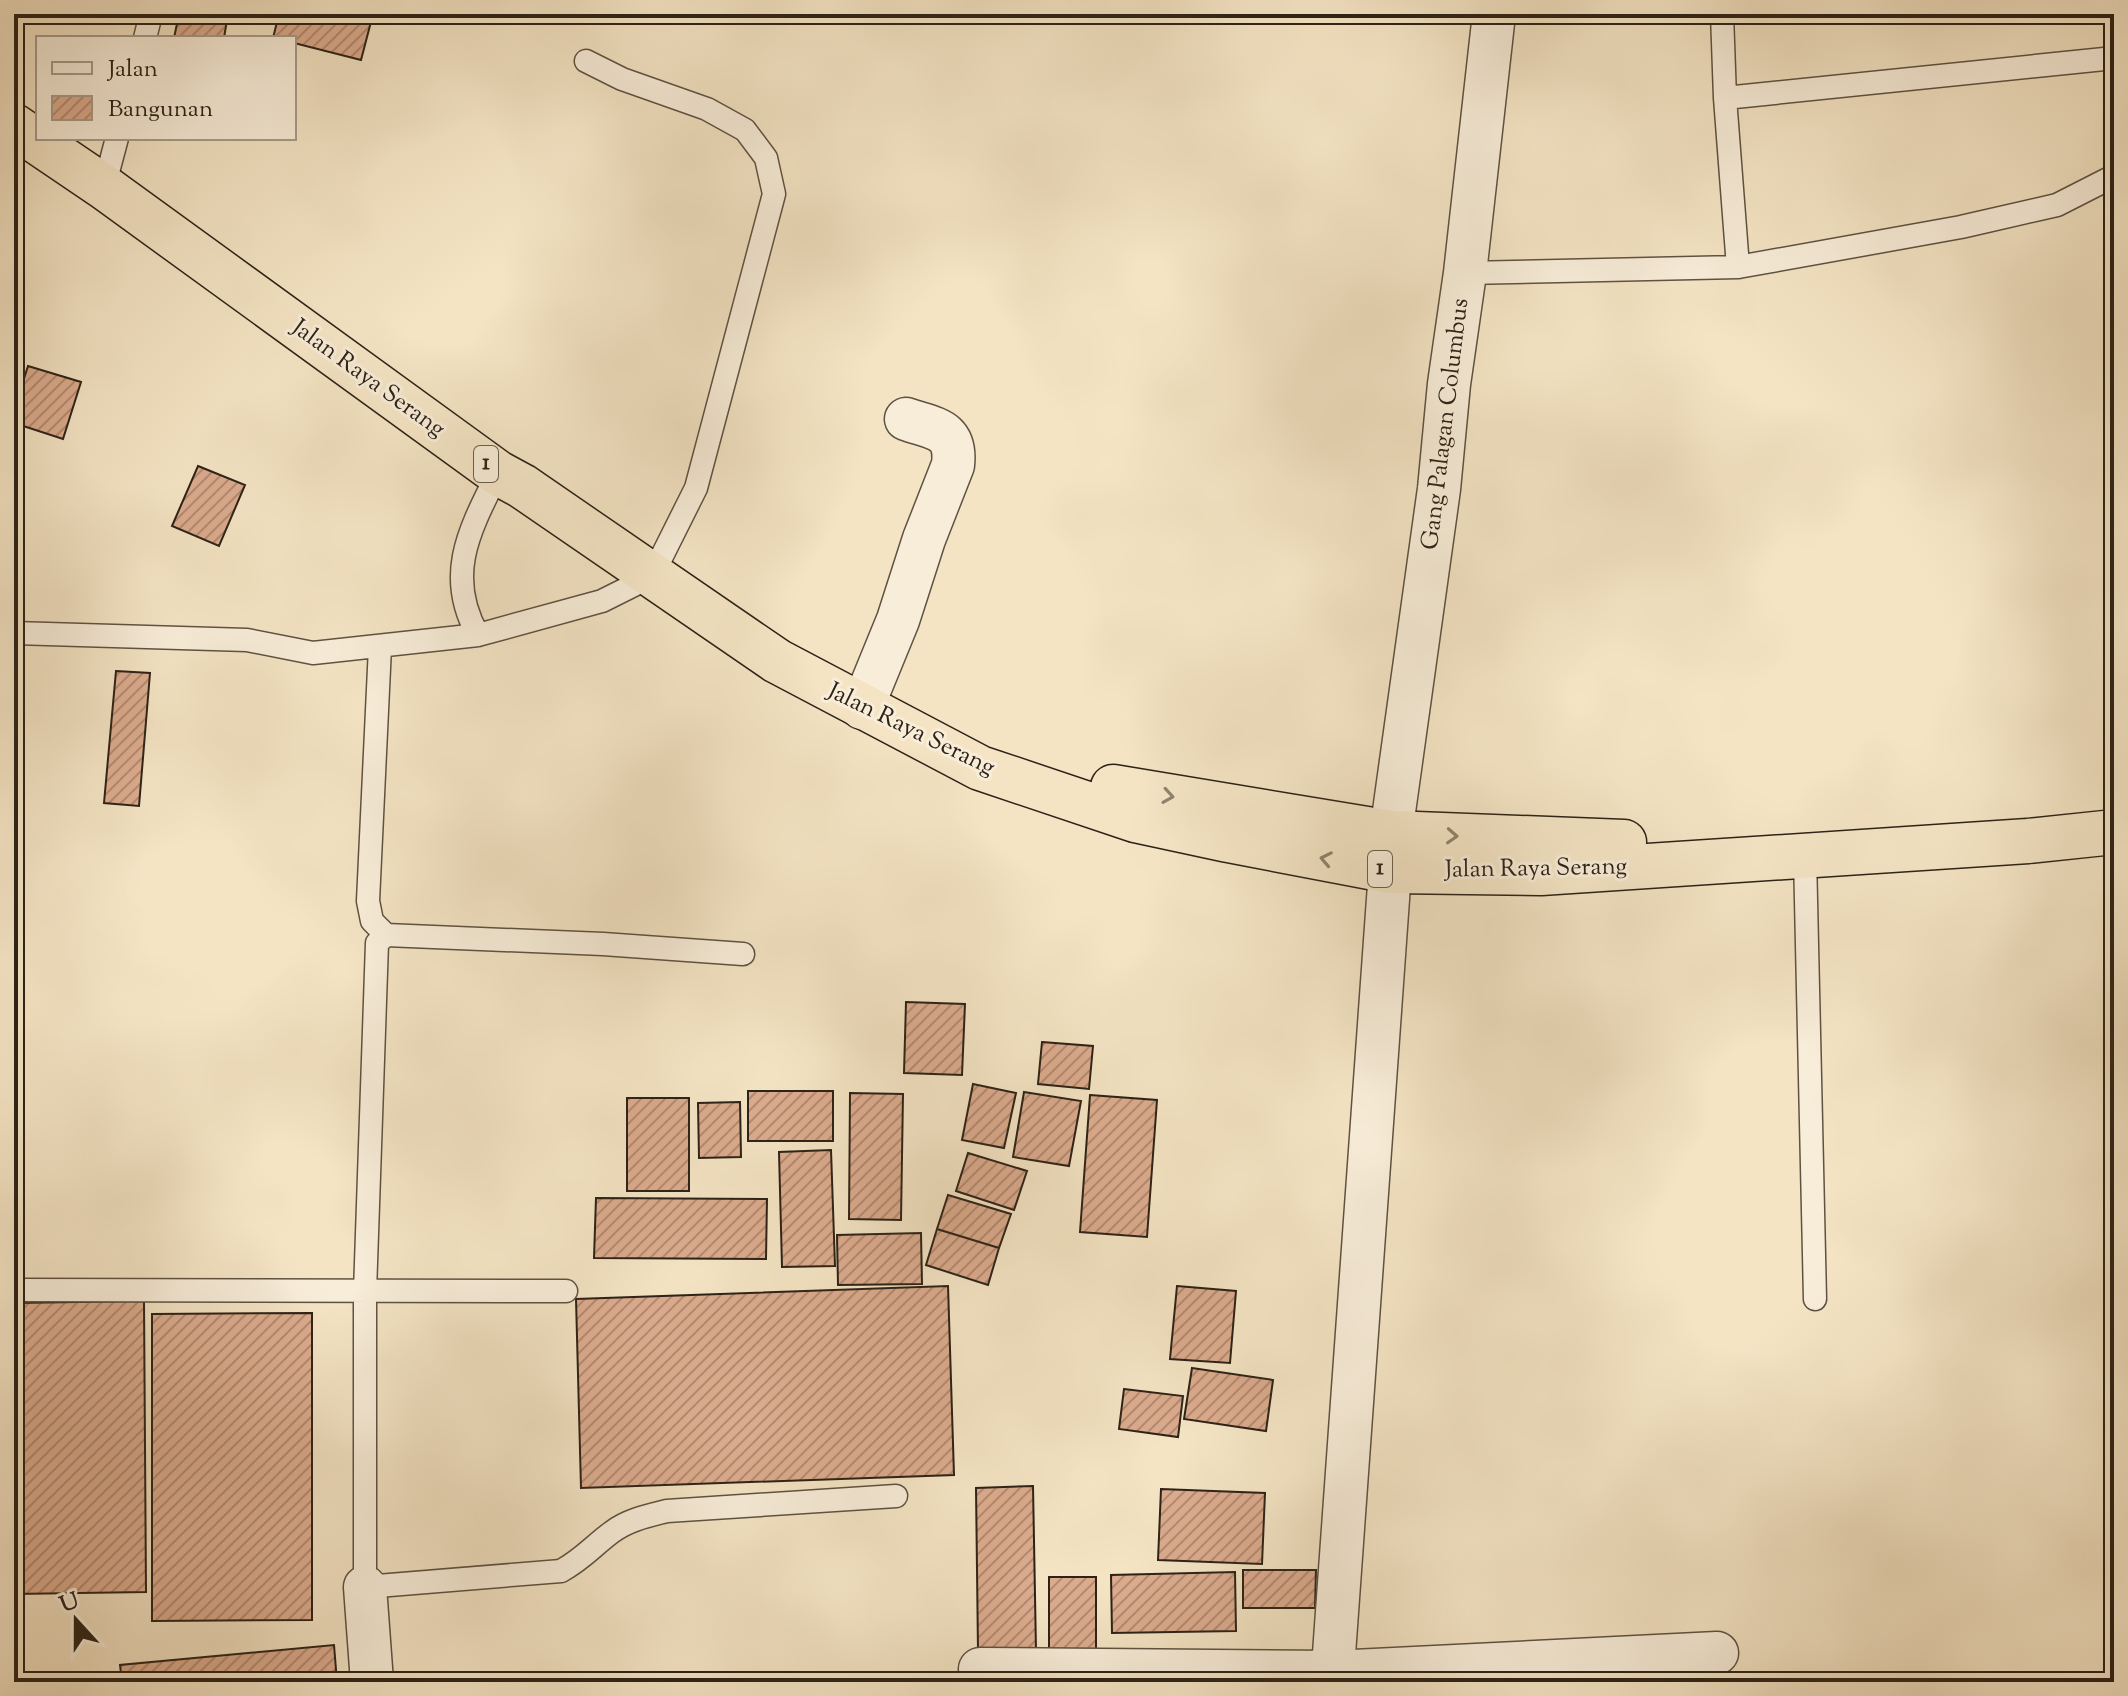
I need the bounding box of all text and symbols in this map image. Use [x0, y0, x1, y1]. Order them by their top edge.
legend [36, 36, 296, 140]
text: Jalan [106, 53, 158, 87]
text: Bangunan [108, 93, 213, 127]
street label: Gang Palagan Columbus [1414, 296, 1478, 552]
street label: Jalan Raya Serang [283, 310, 452, 447]
road number: 1 [474, 446, 498, 482]
street label: Jalan Raya Serang [820, 674, 1001, 785]
one-way arrow [1161, 787, 1174, 804]
one-way arrow [1446, 827, 1459, 844]
street label: Jalan Raya Serang [1443, 850, 1628, 888]
one-way arrow [1319, 851, 1332, 868]
road number: 1 [1368, 851, 1392, 887]
north arrow [36, 1580, 116, 1660]
text: U [56, 1586, 84, 1622]

